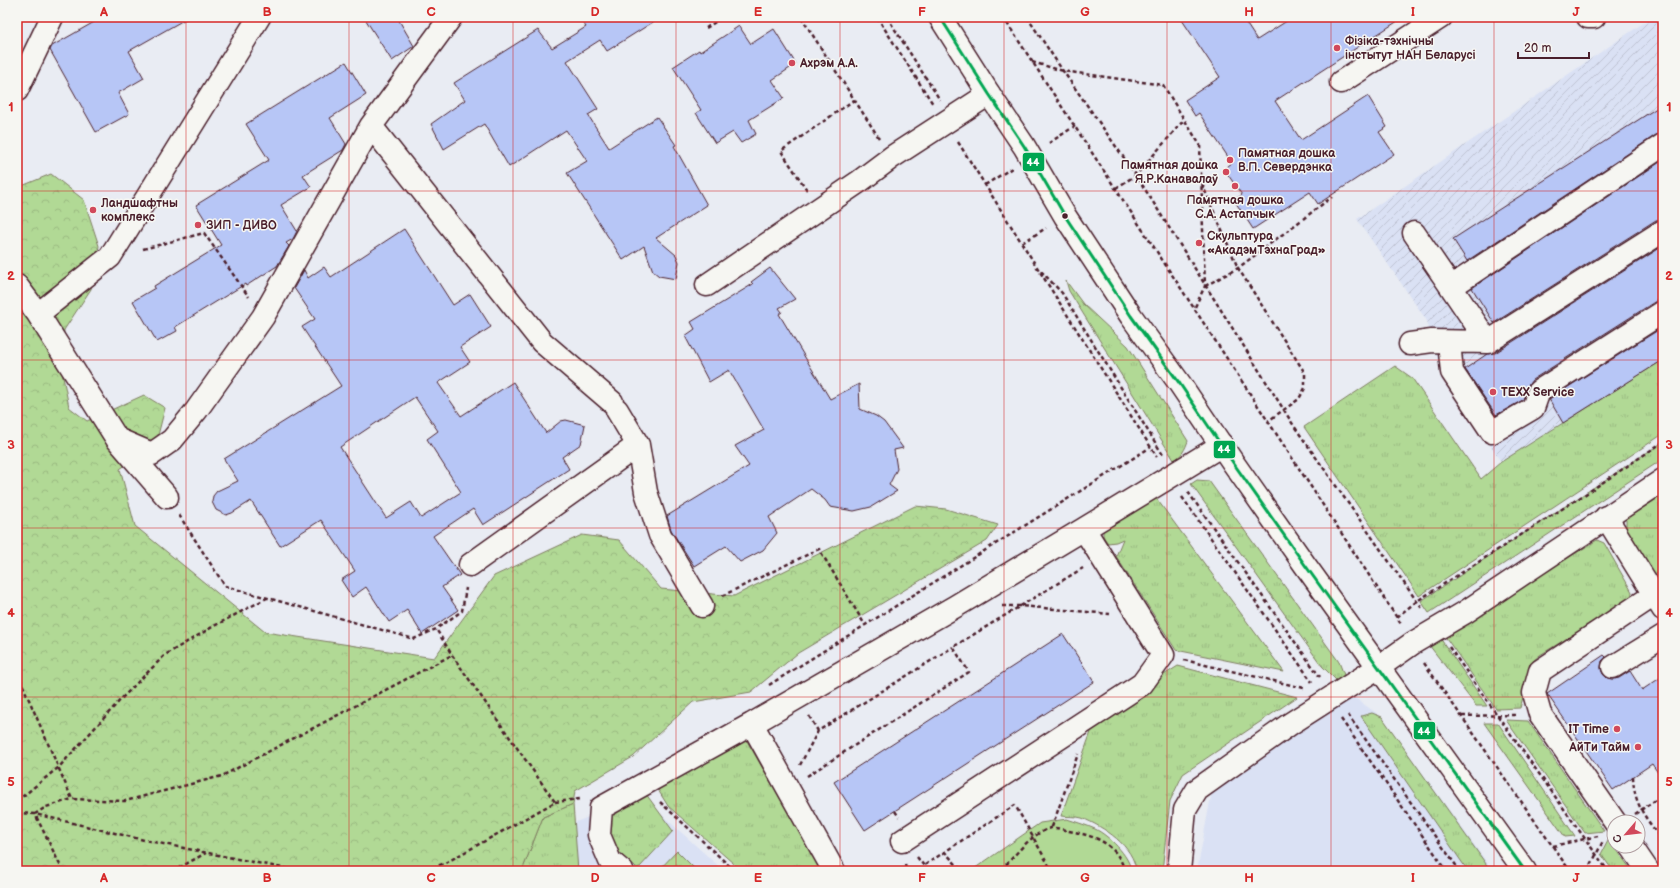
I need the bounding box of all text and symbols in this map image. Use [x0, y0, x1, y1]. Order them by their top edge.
text: A [99, 4, 108, 20]
text: B [262, 4, 272, 20]
text: C [426, 4, 436, 20]
text: D [590, 4, 600, 20]
text: E [754, 4, 763, 20]
text: F [918, 4, 926, 20]
text: G [1080, 4, 1090, 20]
text: H [1244, 4, 1254, 20]
text: I [1411, 4, 1415, 20]
text: J [1572, 4, 1580, 20]
place label: Фізіка-тэхнічны інстытут НАН Беларусі [1345, 34, 1476, 63]
scale bar [1518, 34, 1589, 60]
text: 20 m [1524, 41, 1551, 56]
marker: Фізіка-тэхнічны інстытут НАН Беларусі [1332, 43, 1342, 53]
place label: Ахрэм А.А. [799, 56, 858, 71]
marker: Ахрэм А.А. [787, 58, 797, 68]
text: 1 [8, 99, 14, 115]
text: 1 [1666, 99, 1672, 115]
place label: Памятная дошка В.П. Севердэнка [1238, 146, 1336, 175]
line badge: 44 [1022, 152, 1045, 172]
marker: Памятная дошка В.П. Севердэнка [1225, 155, 1235, 165]
text: 44 [1027, 156, 1040, 169]
place label: Памятная дошка Я.Р.Канавалаў [1121, 158, 1219, 187]
marker: Памятная дошка Я.Р.Канавалаў [1221, 167, 1231, 177]
marker: Памятная дошка С.А. Астапчык [1230, 181, 1240, 191]
place label: Памятная дошка С.А. Астапчык [1186, 193, 1285, 222]
place label: Ландшафтны комплекс [100, 196, 178, 225]
marker: Ландшафтны комплекс [88, 205, 98, 215]
unlabelled marker [1060, 211, 1070, 221]
place label: ЗИП - ДИВО [206, 218, 277, 233]
marker: ЗИП - ДИВО [193, 220, 203, 230]
place label: Скульптура «АкадэмТэхнаГрад» [1207, 229, 1326, 258]
marker: Скульптура «АкадэмТэхнаГрад» [1194, 238, 1204, 248]
text: 2 [7, 268, 15, 284]
text: 2 [1665, 268, 1673, 284]
place label: TEXX Service [1501, 385, 1574, 400]
marker: TEXX Service [1488, 387, 1498, 397]
text: 3 [7, 437, 15, 453]
text: 3 [1665, 437, 1673, 453]
line badge: 44 [1213, 440, 1236, 459]
text: 44 [1218, 443, 1231, 456]
text: 4 [7, 605, 15, 621]
text: 4 [1665, 605, 1673, 621]
line badge: 44 [1413, 721, 1436, 740]
place label: IT Time [1568, 722, 1609, 737]
marker: IT Time [1612, 724, 1622, 734]
text: 44 [1418, 725, 1431, 738]
place label: АйТи Тайм [1568, 740, 1630, 755]
marker: АйТи Тайм [1633, 742, 1643, 752]
text: 5 [7, 774, 15, 790]
text: 5 [1665, 774, 1673, 790]
north arrow [1606, 814, 1646, 854]
text: С [1610, 832, 1625, 845]
text: A [99, 870, 108, 886]
text: B [262, 870, 272, 886]
text: C [426, 870, 436, 886]
text: D [590, 870, 600, 886]
text: E [754, 870, 763, 886]
text: F [918, 870, 926, 886]
text: G [1080, 870, 1090, 886]
text: H [1244, 870, 1254, 886]
text: I [1411, 870, 1415, 886]
text: J [1572, 870, 1580, 886]

